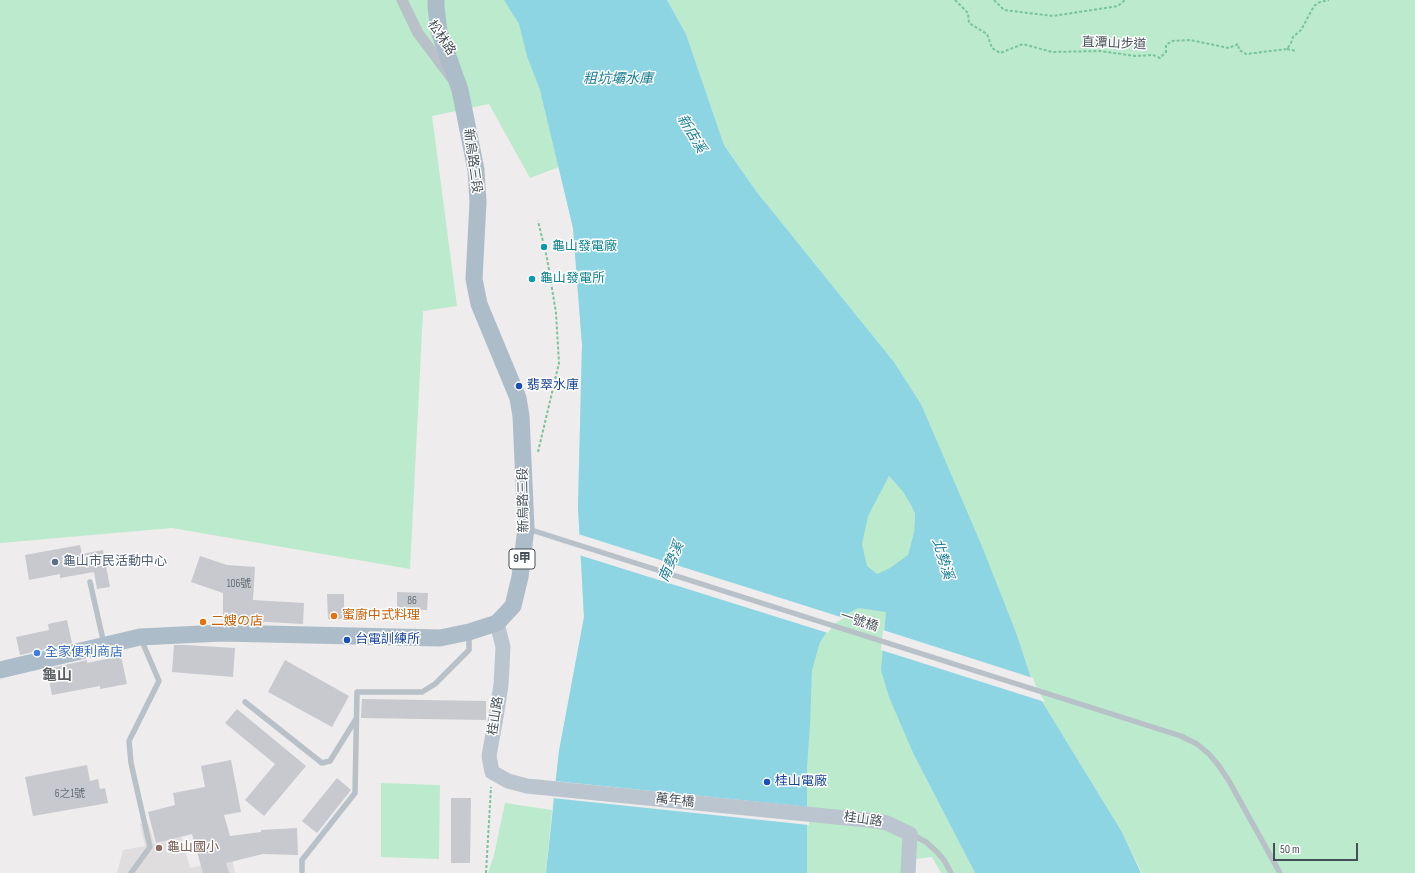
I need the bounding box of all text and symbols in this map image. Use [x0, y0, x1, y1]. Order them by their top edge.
street label: 松林路 [424, 17, 458, 59]
street label: 直潭山步道 [1081, 35, 1147, 53]
water label: 粗坑壩水庫 [583, 71, 653, 87]
water label: 新店溪 [673, 112, 709, 156]
street label: 新烏路三段 [460, 128, 484, 194]
place label: 龜山發電廠 [552, 239, 617, 255]
marker: 龜山發電廠 [539, 242, 549, 252]
place label: 龜山發電所 [540, 271, 605, 287]
marker: 龜山發電所 [527, 274, 537, 284]
place label: 翡翠水庫 [527, 378, 579, 394]
marker: 翡翠水庫 [514, 381, 524, 391]
street label: 新烏路三段 [516, 467, 532, 533]
water label: 北勢溪 [928, 536, 956, 582]
water label: 南勢溪 [656, 539, 688, 585]
road number: 9甲 [509, 549, 535, 569]
place label: 龜山市民活動中心 [63, 554, 167, 570]
marker: 龜山市民活動中心 [50, 557, 60, 567]
house number: 106號 [227, 577, 251, 591]
house number: 86 [407, 594, 417, 608]
place label: 蜜廚中式料理 [342, 608, 420, 624]
street label: 一號橋 [838, 609, 880, 635]
marker: 蜜廚中式料理 [329, 611, 339, 621]
place label: 二嫂の店 [211, 614, 263, 630]
marker: 二嫂の店 [198, 617, 208, 627]
place label: 台電訓練所 [355, 632, 420, 648]
marker: 台電訓練所 [342, 635, 352, 645]
place label: 全家便利商店 [45, 645, 123, 661]
marker: 全家便利商店 [32, 648, 42, 658]
district label: 龜山 [42, 667, 72, 685]
street label: 桂山路 [485, 696, 507, 736]
place label: 桂山電廠 [775, 774, 827, 790]
marker: 桂山電廠 [762, 777, 772, 787]
house number: 6之1號 [55, 787, 85, 801]
street label: 萬年橋 [655, 791, 695, 811]
street label: 桂山路 [843, 810, 883, 830]
scale bar [1275, 835, 1360, 861]
place label: 龜山國小 [167, 840, 219, 856]
text: 50 m [1280, 842, 1300, 857]
marker: 龜山國小 [154, 843, 164, 853]

